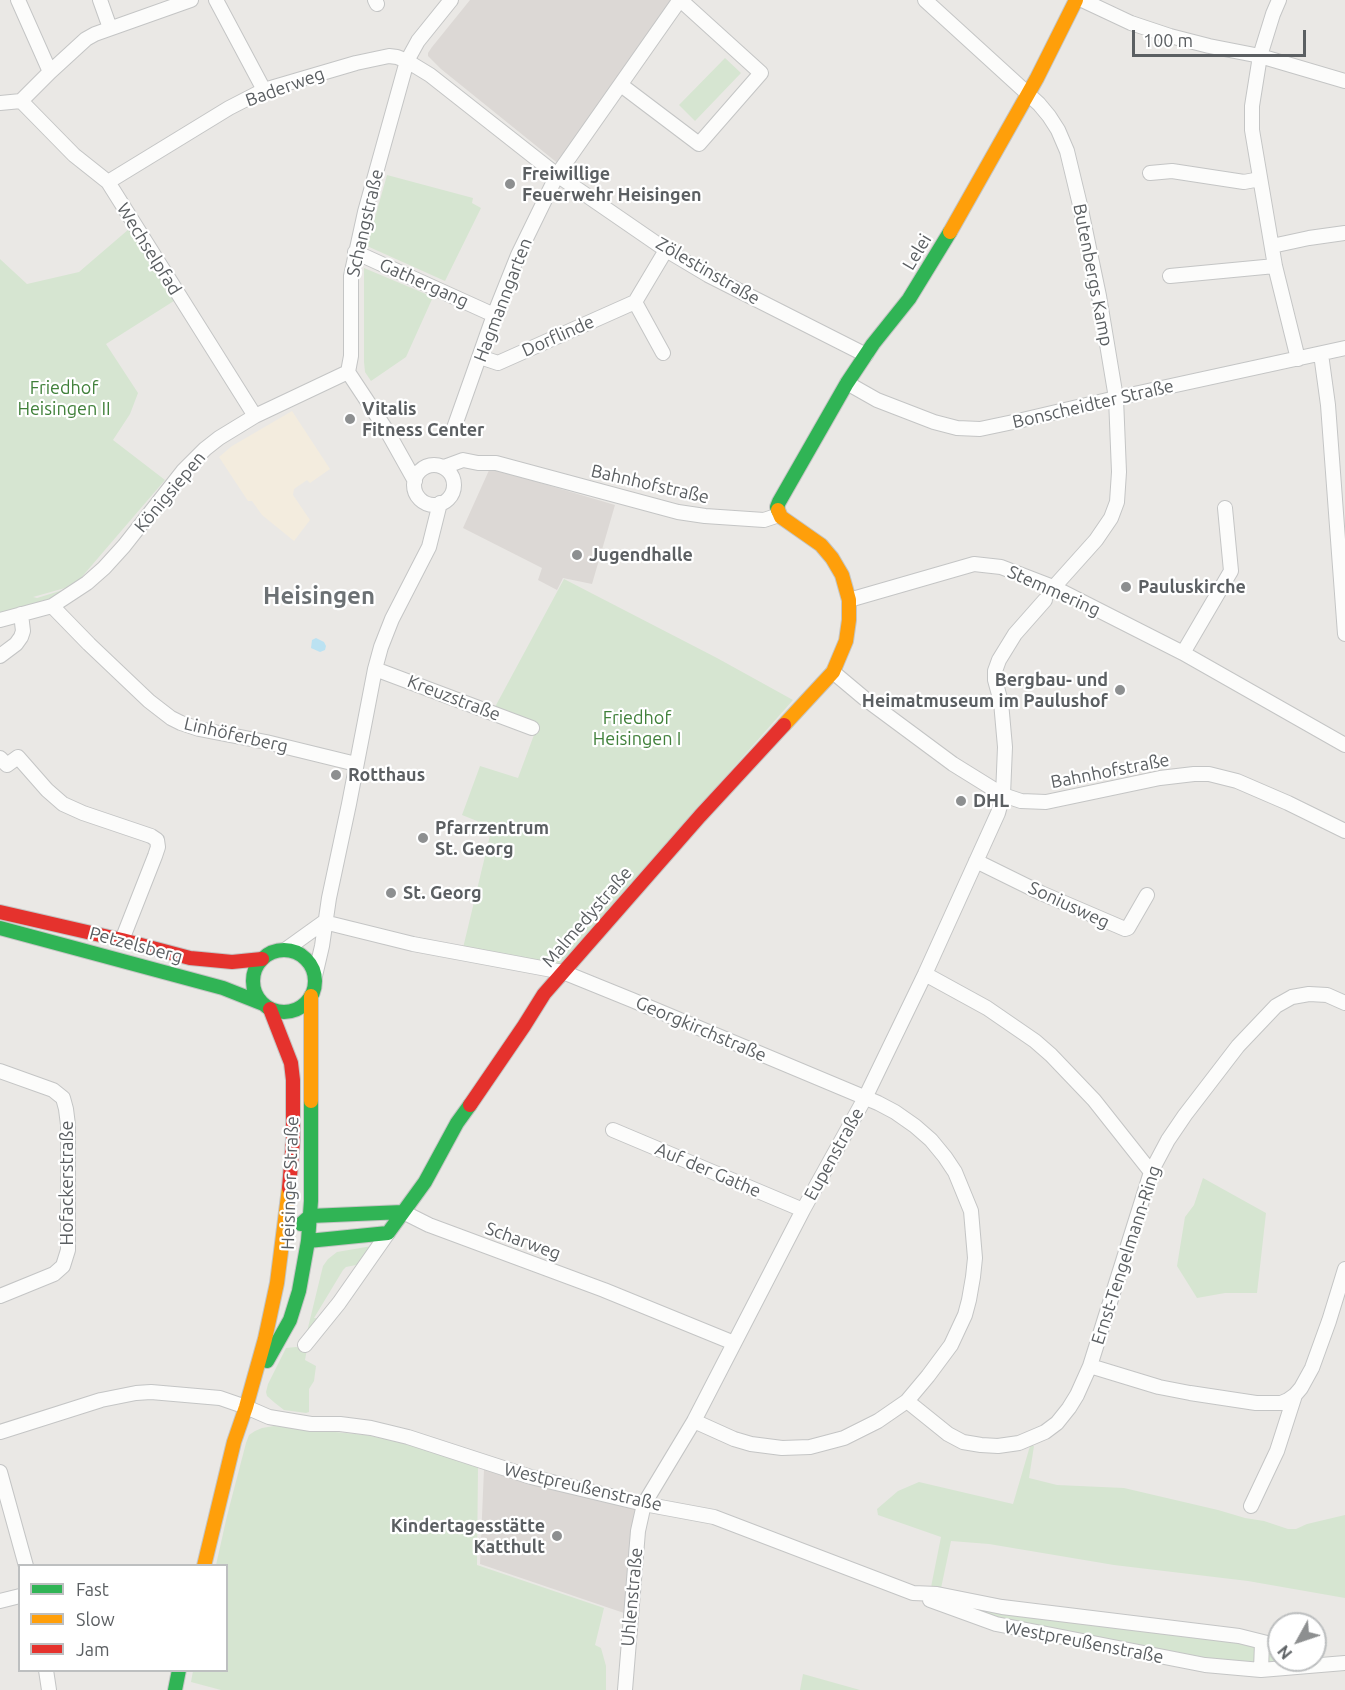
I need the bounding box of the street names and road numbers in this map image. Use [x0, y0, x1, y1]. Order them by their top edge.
street label: Baderweg [243, 63, 327, 111]
street label: Schangstraße [342, 167, 388, 279]
street label: Wechselpfad [112, 199, 186, 299]
street label: Butenbergs Kamp [1069, 202, 1117, 348]
street label: Lelei [898, 230, 936, 274]
street label: Zölestinstraße [652, 233, 764, 309]
street label: Hagmanngarten [469, 235, 537, 365]
street label: Gathergang [376, 254, 472, 312]
street label: Dorflinde [519, 311, 597, 361]
street label: Bonscheidter Straße [1010, 375, 1176, 433]
street label: Königsiepen [130, 447, 210, 537]
street label: Bahnhofstraße [589, 460, 711, 508]
street label: Stemmering [1004, 561, 1104, 621]
street label: Kreuzstraße [404, 670, 504, 726]
street label: Linhöferberg [182, 713, 290, 757]
street label: Bahnhofstraße [1049, 749, 1171, 793]
street label: Malmedystraße [538, 862, 636, 972]
street label: Soniusweg [1025, 877, 1113, 933]
street label: Petzelsberg [87, 922, 185, 968]
street label: Georgkirchstraße [632, 992, 770, 1066]
street label: Eupenstraße [800, 1104, 868, 1204]
street label: Heisinger Straße [277, 1116, 303, 1250]
street label: Hofackerstraße [56, 1121, 78, 1245]
street label: Auf der Gathe [652, 1138, 764, 1202]
street label: Ernst-Tengelmann-Ring [1087, 1163, 1165, 1347]
street label: Scharweg [482, 1217, 564, 1265]
street label: Westpreußenstraße [502, 1458, 664, 1516]
street label: Uhlenstraße [617, 1547, 647, 1647]
street label: Westpreußenstraße [1003, 1616, 1165, 1668]

